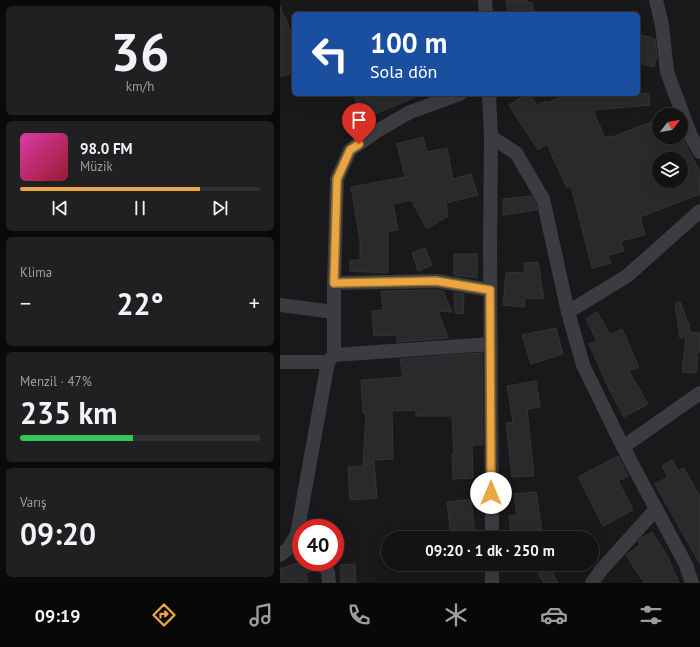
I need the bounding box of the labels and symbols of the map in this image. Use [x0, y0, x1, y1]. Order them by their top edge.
pin [342, 103, 376, 144]
north arrow [652, 108, 688, 144]
position arrow [470, 472, 512, 514]
speed limit sign: 40 [292, 519, 344, 571]

